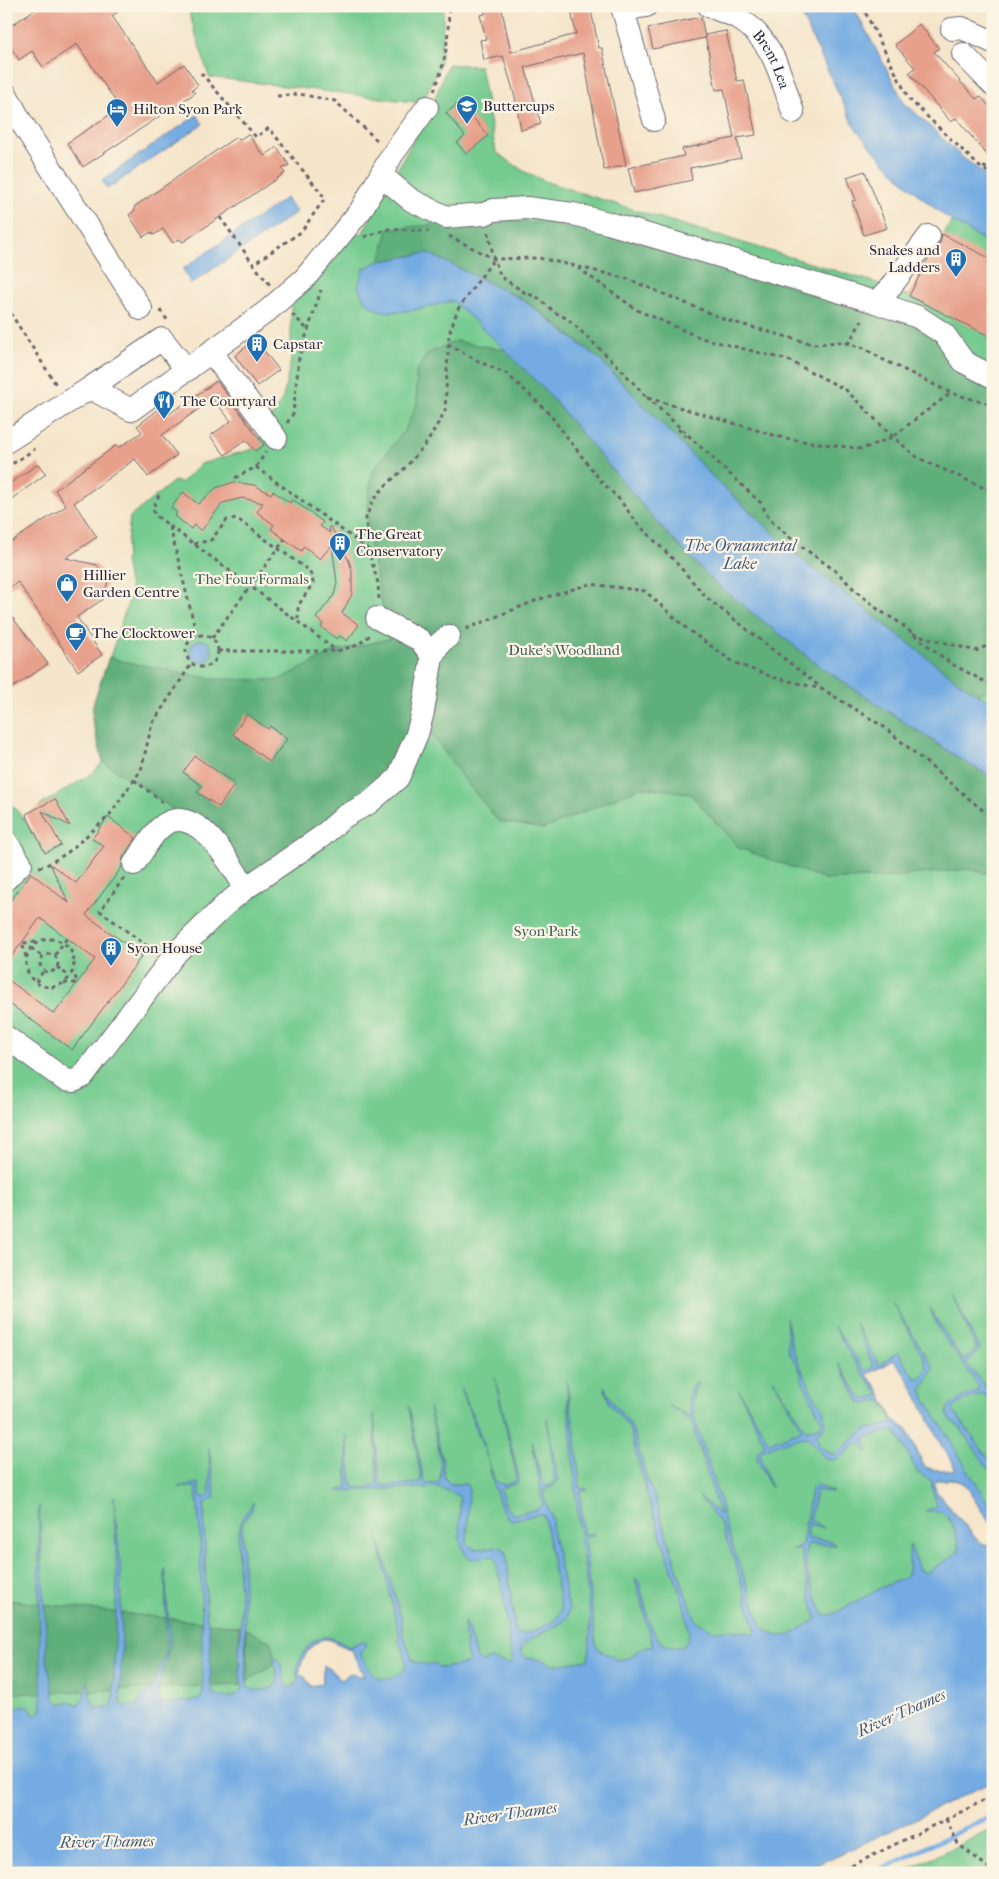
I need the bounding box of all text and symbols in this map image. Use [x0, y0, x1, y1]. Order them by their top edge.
street label: Brent Lea [749, 26, 794, 92]
school or university icon: Buttercups [455, 94, 479, 125]
hotel icon: Hilton Syon Park [105, 97, 129, 128]
place label: Buttercups [483, 97, 555, 115]
place label: Hilton Syon Park [133, 100, 243, 118]
place label: Snakes and Ladders [869, 241, 941, 276]
building icon: Snakes and Ladders [944, 247, 968, 278]
building icon: Capstar [245, 332, 269, 363]
place label: Capstar [273, 335, 323, 353]
restaurant icon: The Courtyard [152, 389, 176, 420]
place label: The Courtyard [180, 392, 277, 410]
place label: The Great Conservatory [356, 525, 444, 560]
building icon: The Great Conservatory [328, 531, 352, 562]
water label: The Ornamental Lake [684, 536, 798, 573]
place label: Hillier Garden Centre [83, 566, 180, 601]
park label: The Four Formals [195, 570, 309, 588]
shop icon: Hillier Garden Centre [55, 572, 79, 603]
cafe icon: The Clocktower [64, 621, 88, 652]
place label: The Clocktower [92, 624, 195, 642]
park label: Duke's Woodland [508, 641, 621, 659]
park label: Syon Park [514, 922, 578, 940]
building icon: Syon House [99, 936, 123, 967]
place label: Syon House [127, 939, 203, 957]
water label: River Thames [853, 1684, 949, 1741]
water label: River Thames [461, 1797, 559, 1830]
water label: River Thames [59, 1831, 156, 1852]

